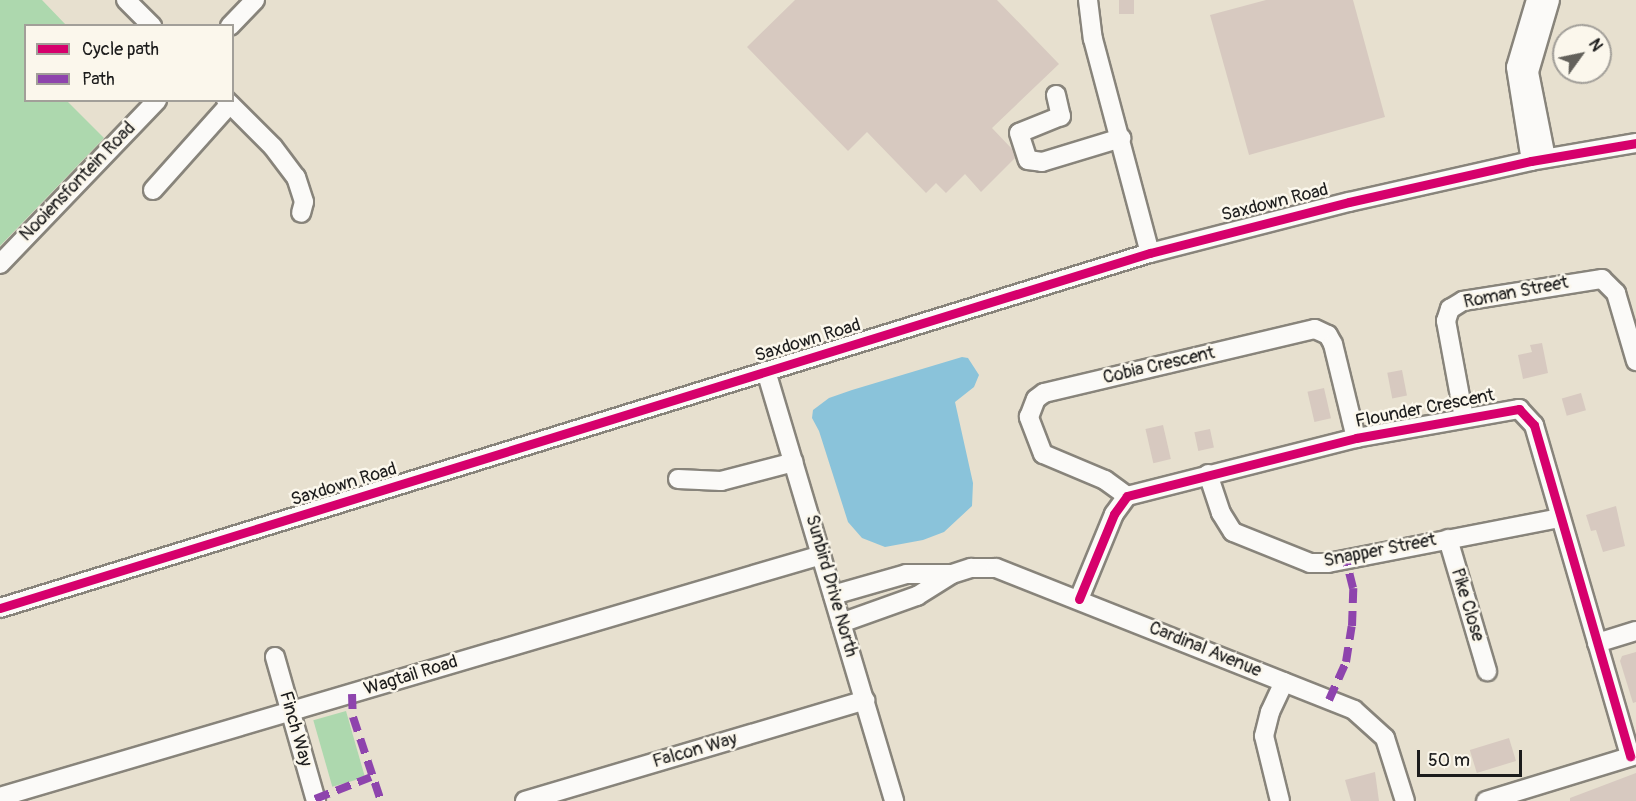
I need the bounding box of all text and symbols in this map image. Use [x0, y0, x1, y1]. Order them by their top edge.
legend [24, 24, 234, 102]
north arrow [1552, 24, 1612, 84]
text: N [1584, 35, 1607, 55]
text: Cycle path [82, 38, 159, 61]
text: Path [82, 68, 115, 91]
street label: Nooiensfontein Road [16, 118, 140, 246]
street label: Saxdown Road [1219, 179, 1331, 227]
street label: Roman Street [1462, 272, 1570, 314]
street label: Saxdown Road [753, 315, 863, 367]
street label: Cobia Crescent [1101, 343, 1217, 389]
street label: Flounder Crescent [1354, 385, 1496, 433]
street label: Saxdown Road [289, 459, 399, 511]
street label: Sunbird Drive North [800, 512, 862, 660]
street label: Snapper Street [1322, 530, 1438, 572]
street label: Pike Close [1446, 566, 1488, 644]
street label: Cardinal Avenue [1146, 618, 1264, 682]
street label: Wagtail Road [361, 651, 461, 701]
street label: Finch Way [274, 689, 316, 769]
street label: Falcon Way [650, 729, 740, 773]
scale bar [1420, 738, 1525, 776]
text: 50 m [1428, 749, 1470, 772]

